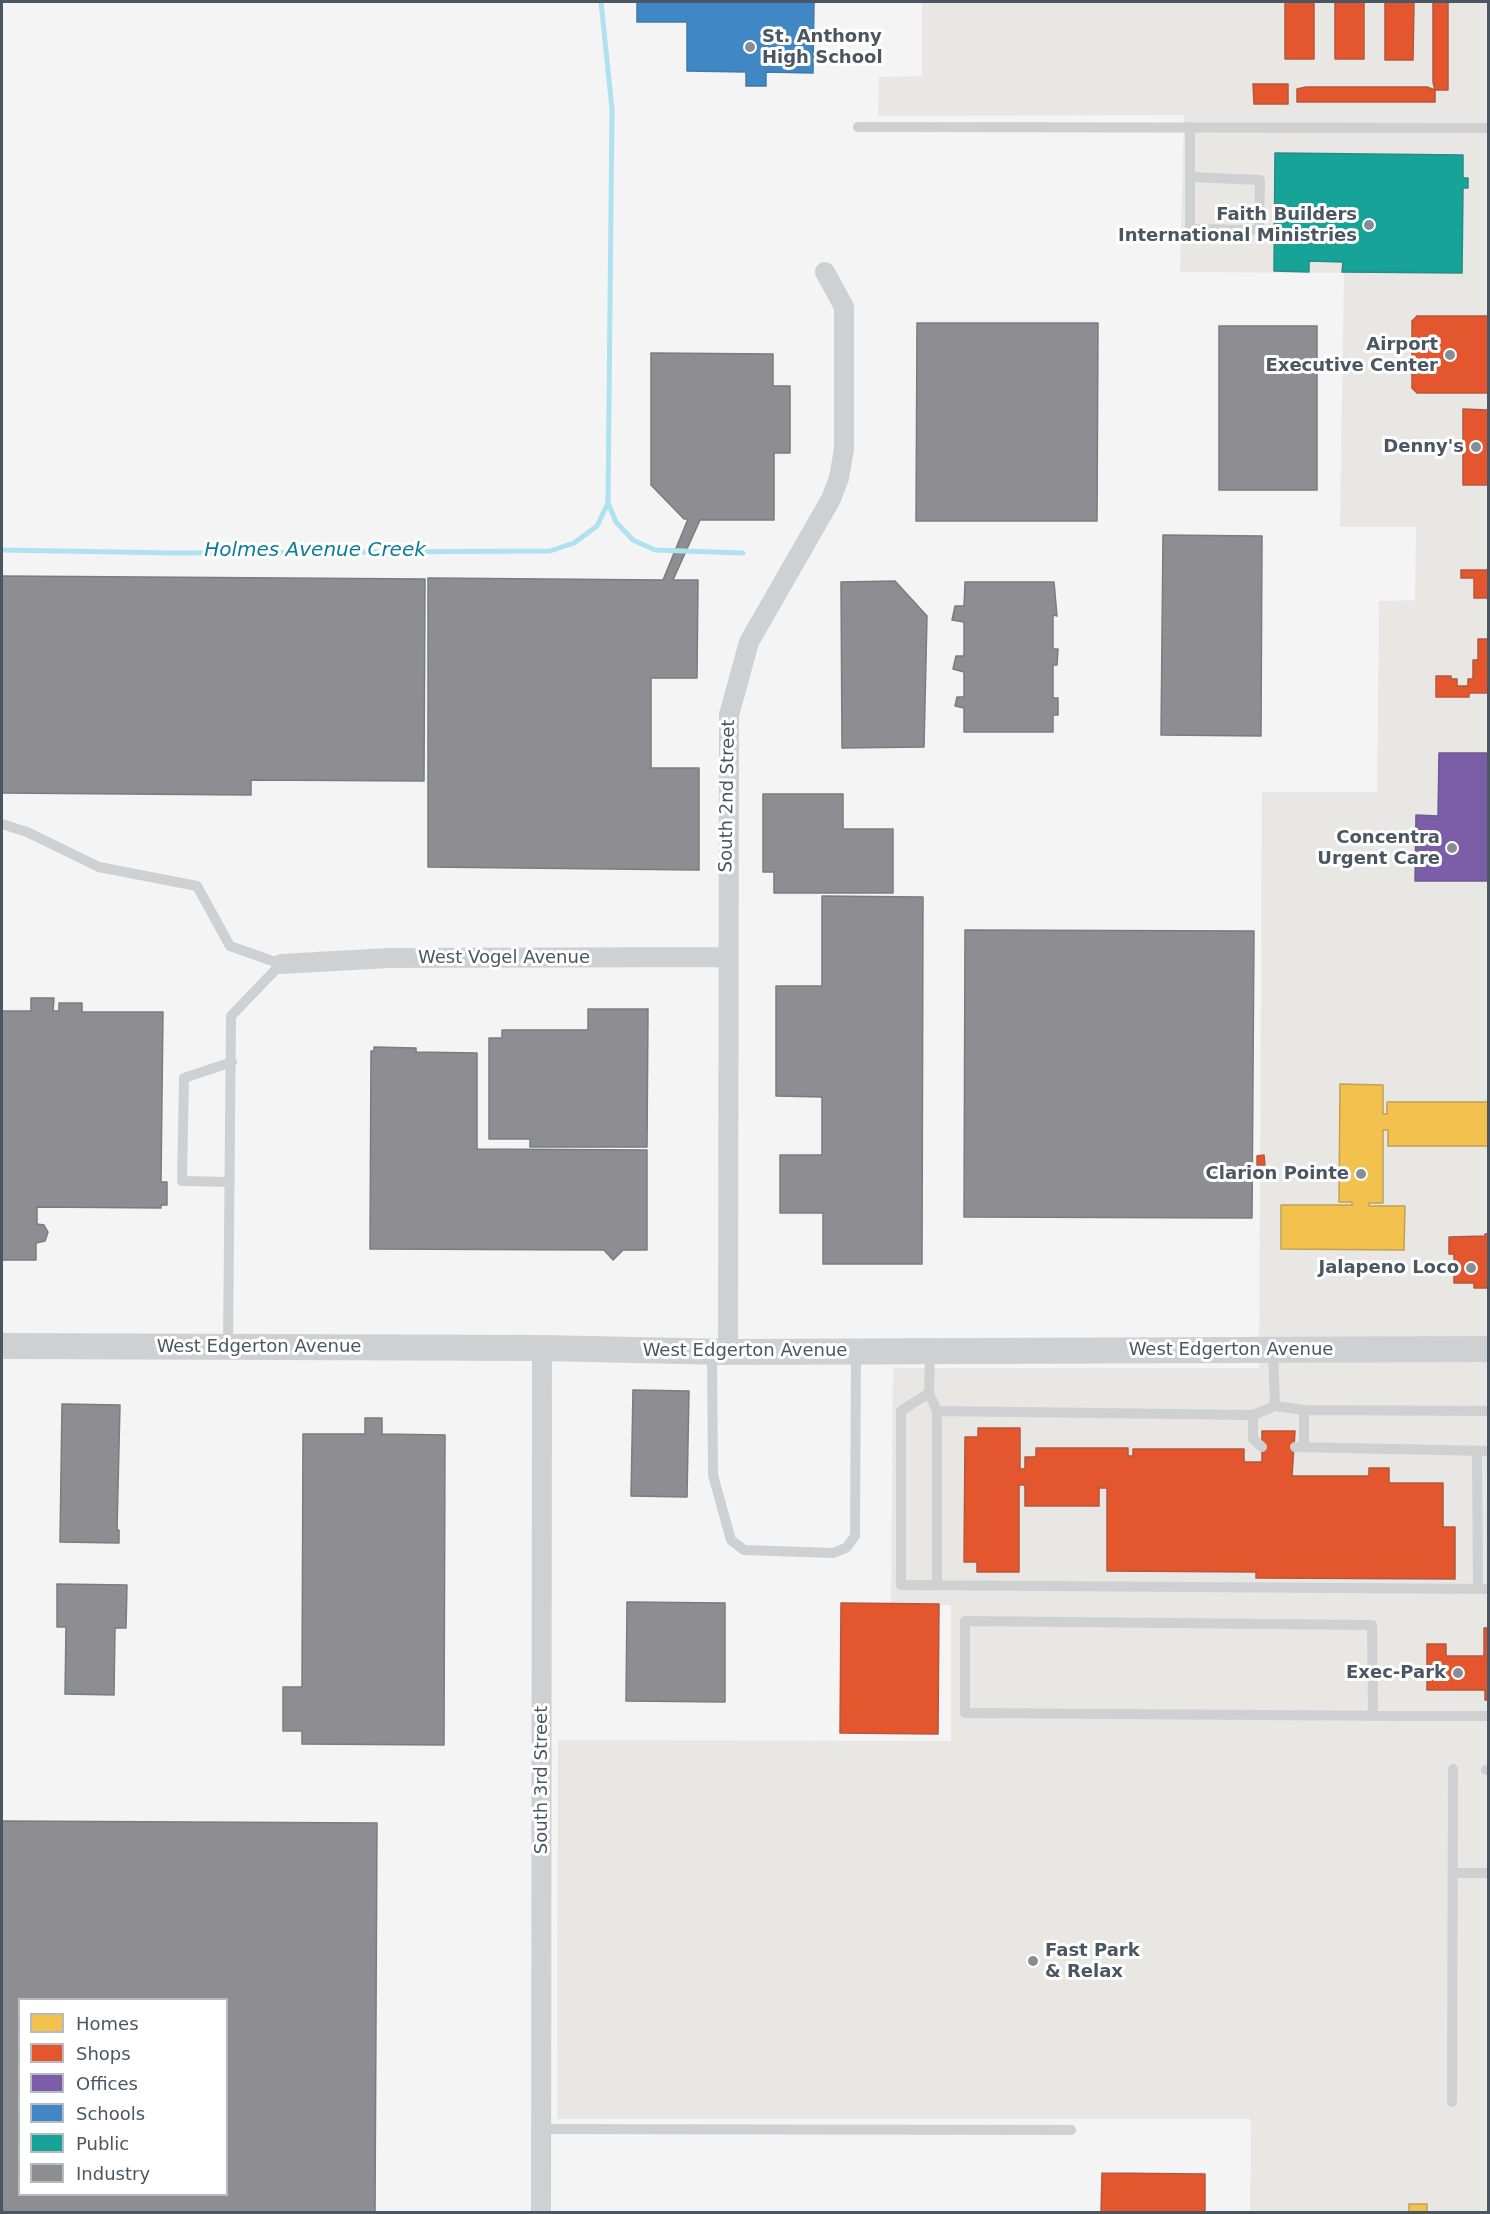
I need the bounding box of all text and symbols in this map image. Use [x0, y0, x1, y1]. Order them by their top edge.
place label: St. Anthony High School [762, 26, 883, 68]
marker: St. Anthony High School [743, 40, 757, 54]
place label: Faith Builders International Ministries [1118, 204, 1357, 246]
marker: Faith Builders International Ministries [1362, 218, 1376, 232]
place label: Airport Executive Center [1265, 334, 1438, 376]
marker: Airport Executive Center [1443, 348, 1457, 362]
place label: Denny's [1383, 436, 1464, 458]
marker: Denny's [1469, 440, 1483, 454]
water label: Holmes Avenue Creek [204, 539, 426, 563]
street label: South 2nd Street [716, 719, 740, 873]
place label: Concentra Urgent Care [1317, 827, 1440, 870]
marker: Concentra Urgent Care [1445, 841, 1459, 855]
street label: West Vogel Avenue [418, 947, 590, 969]
place label: Clarion Pointe [1206, 1163, 1349, 1185]
marker: Clarion Pointe [1354, 1167, 1368, 1181]
place label: Jalapeno Loco [1318, 1257, 1459, 1279]
marker: Jalapeno Loco [1464, 1261, 1478, 1275]
street label: West Edgerton Avenue [157, 1336, 361, 1358]
street label: West Edgerton Avenue [1129, 1339, 1333, 1361]
street label: West Edgerton Avenue [643, 1340, 847, 1362]
place label: Exec-Park [1346, 1662, 1446, 1684]
marker: Exec-Park [1451, 1666, 1465, 1680]
street label: South 3rd Street [531, 1706, 553, 1854]
place label: Fast Park & Relax [1045, 1940, 1140, 1982]
marker: Fast Park & Relax [1026, 1954, 1040, 1968]
legend [18, 1998, 228, 2196]
text: Homes [76, 2013, 139, 2034]
text: Shops [76, 2043, 131, 2064]
text: Offices [76, 2073, 138, 2094]
text: Schools [76, 2103, 145, 2124]
text: Public [76, 2133, 129, 2154]
text: Industry [76, 2163, 150, 2184]

